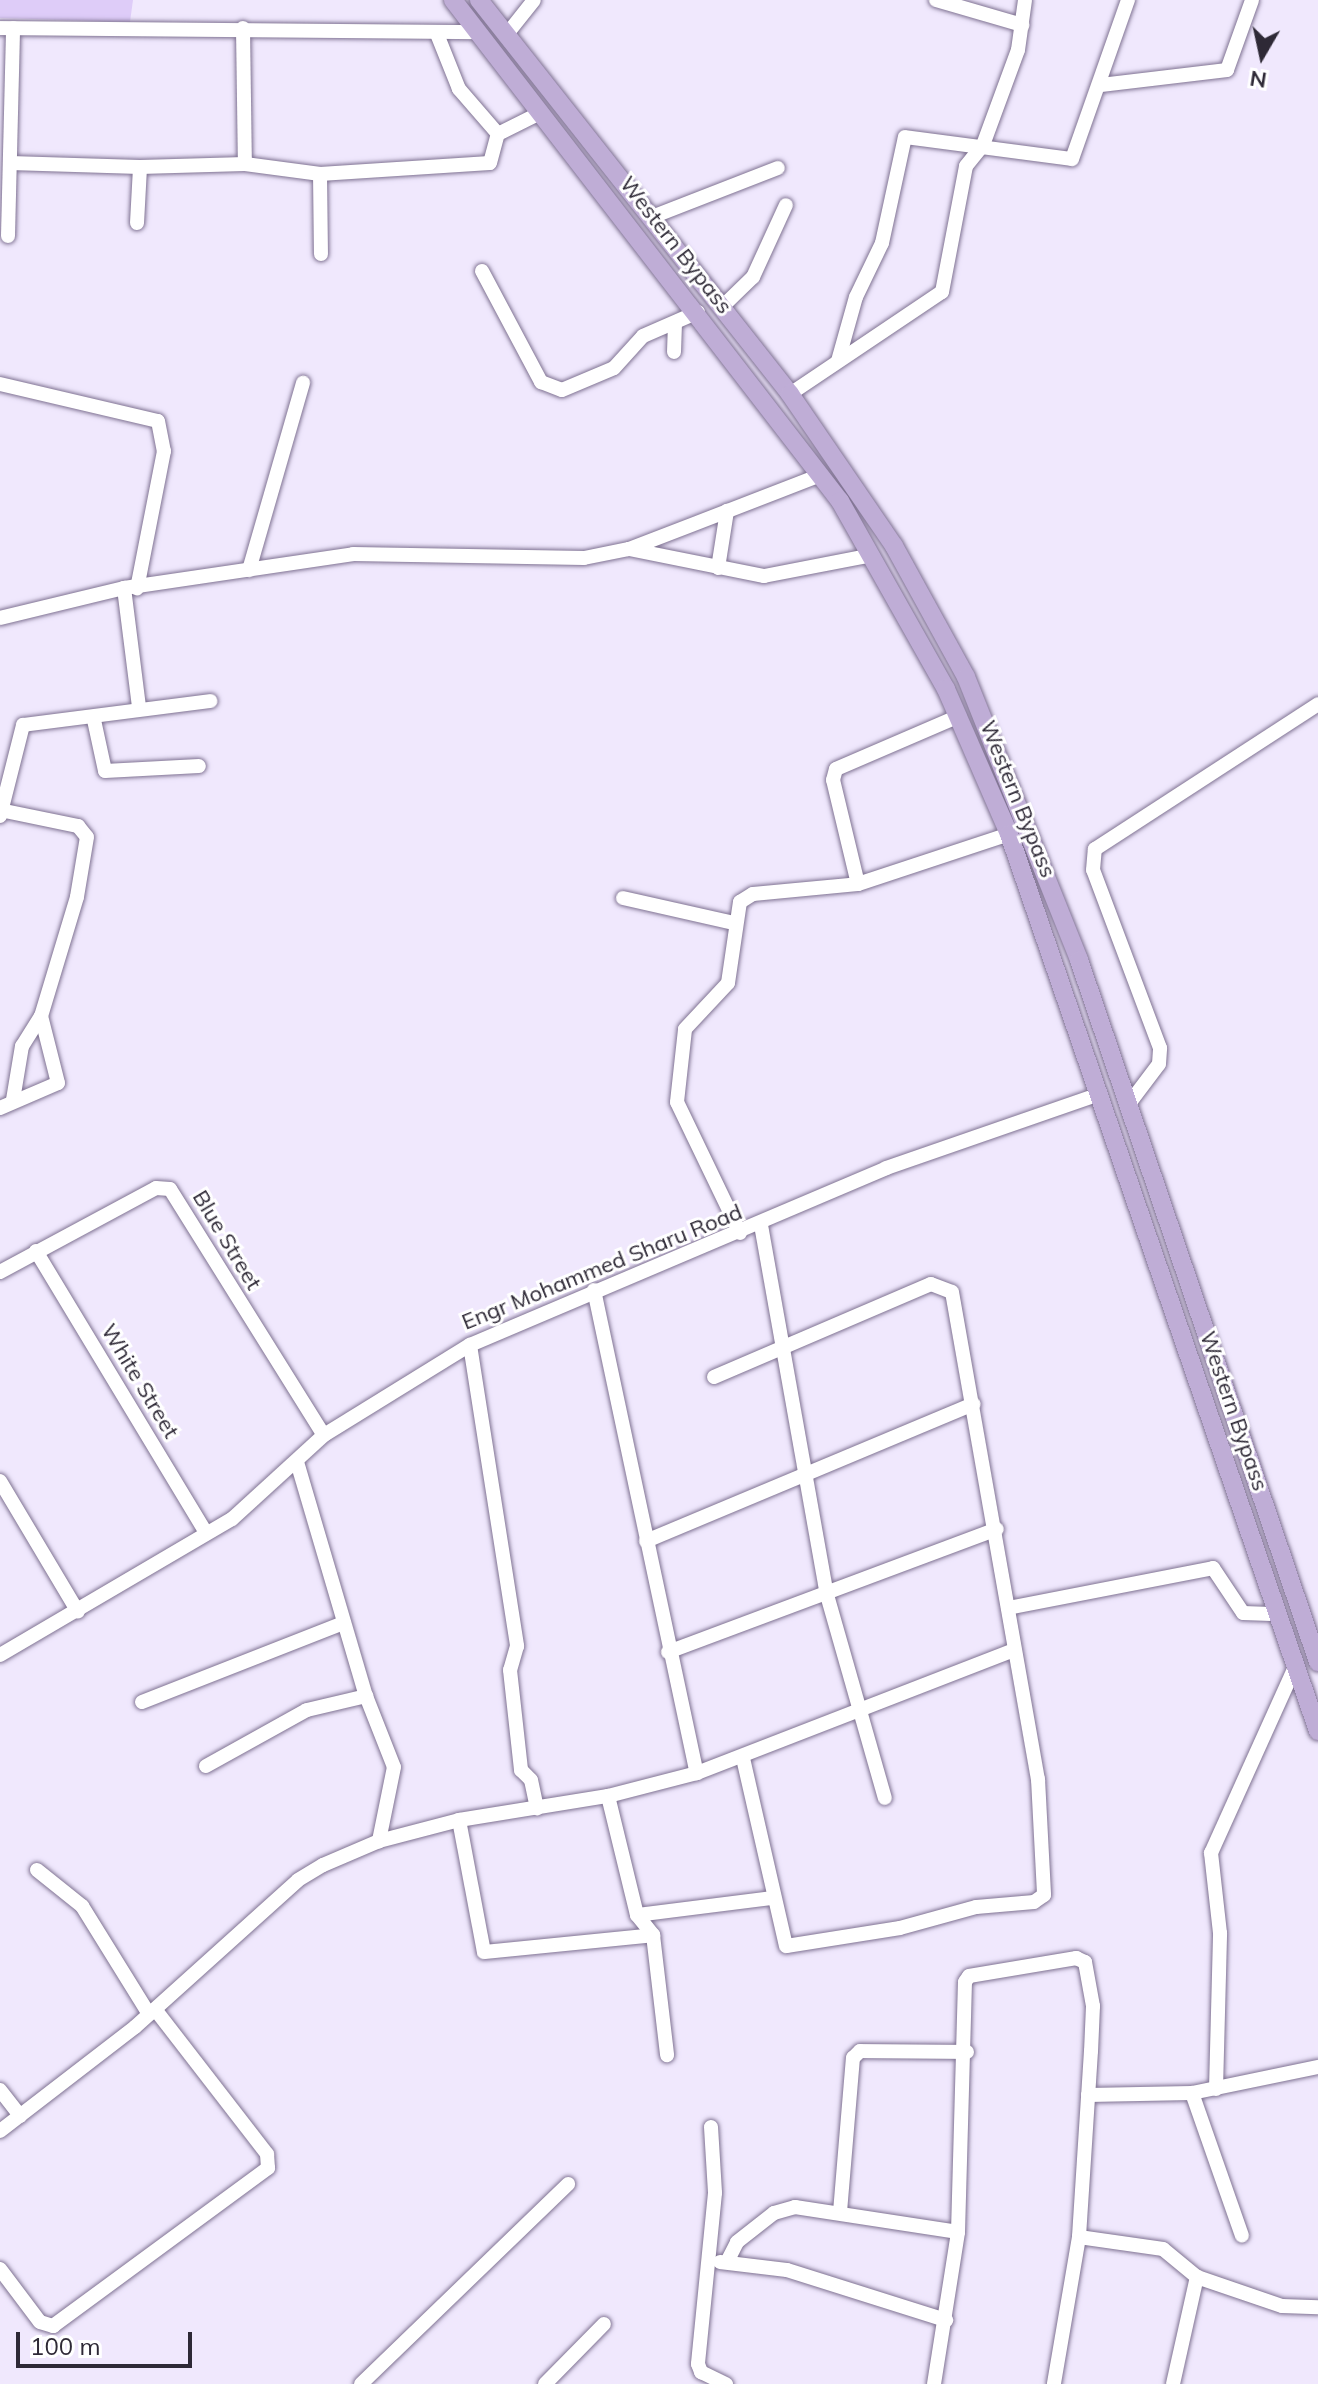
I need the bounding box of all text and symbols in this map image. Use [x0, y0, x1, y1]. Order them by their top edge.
north arrow [1222, 16, 1302, 96]
text: N [1248, 65, 1269, 95]
street label: Western Bypass [614, 171, 738, 319]
street label: Western Bypass [974, 717, 1062, 881]
street label: Blue Street [187, 1185, 267, 1295]
street label: Engr Mohammed Sharu Road [458, 1199, 746, 1335]
street label: White Street [96, 1319, 184, 1443]
street label: Western Bypass [1194, 1328, 1274, 1494]
scale bar [20, 2316, 196, 2366]
text: 100 m [30, 2331, 101, 2361]

